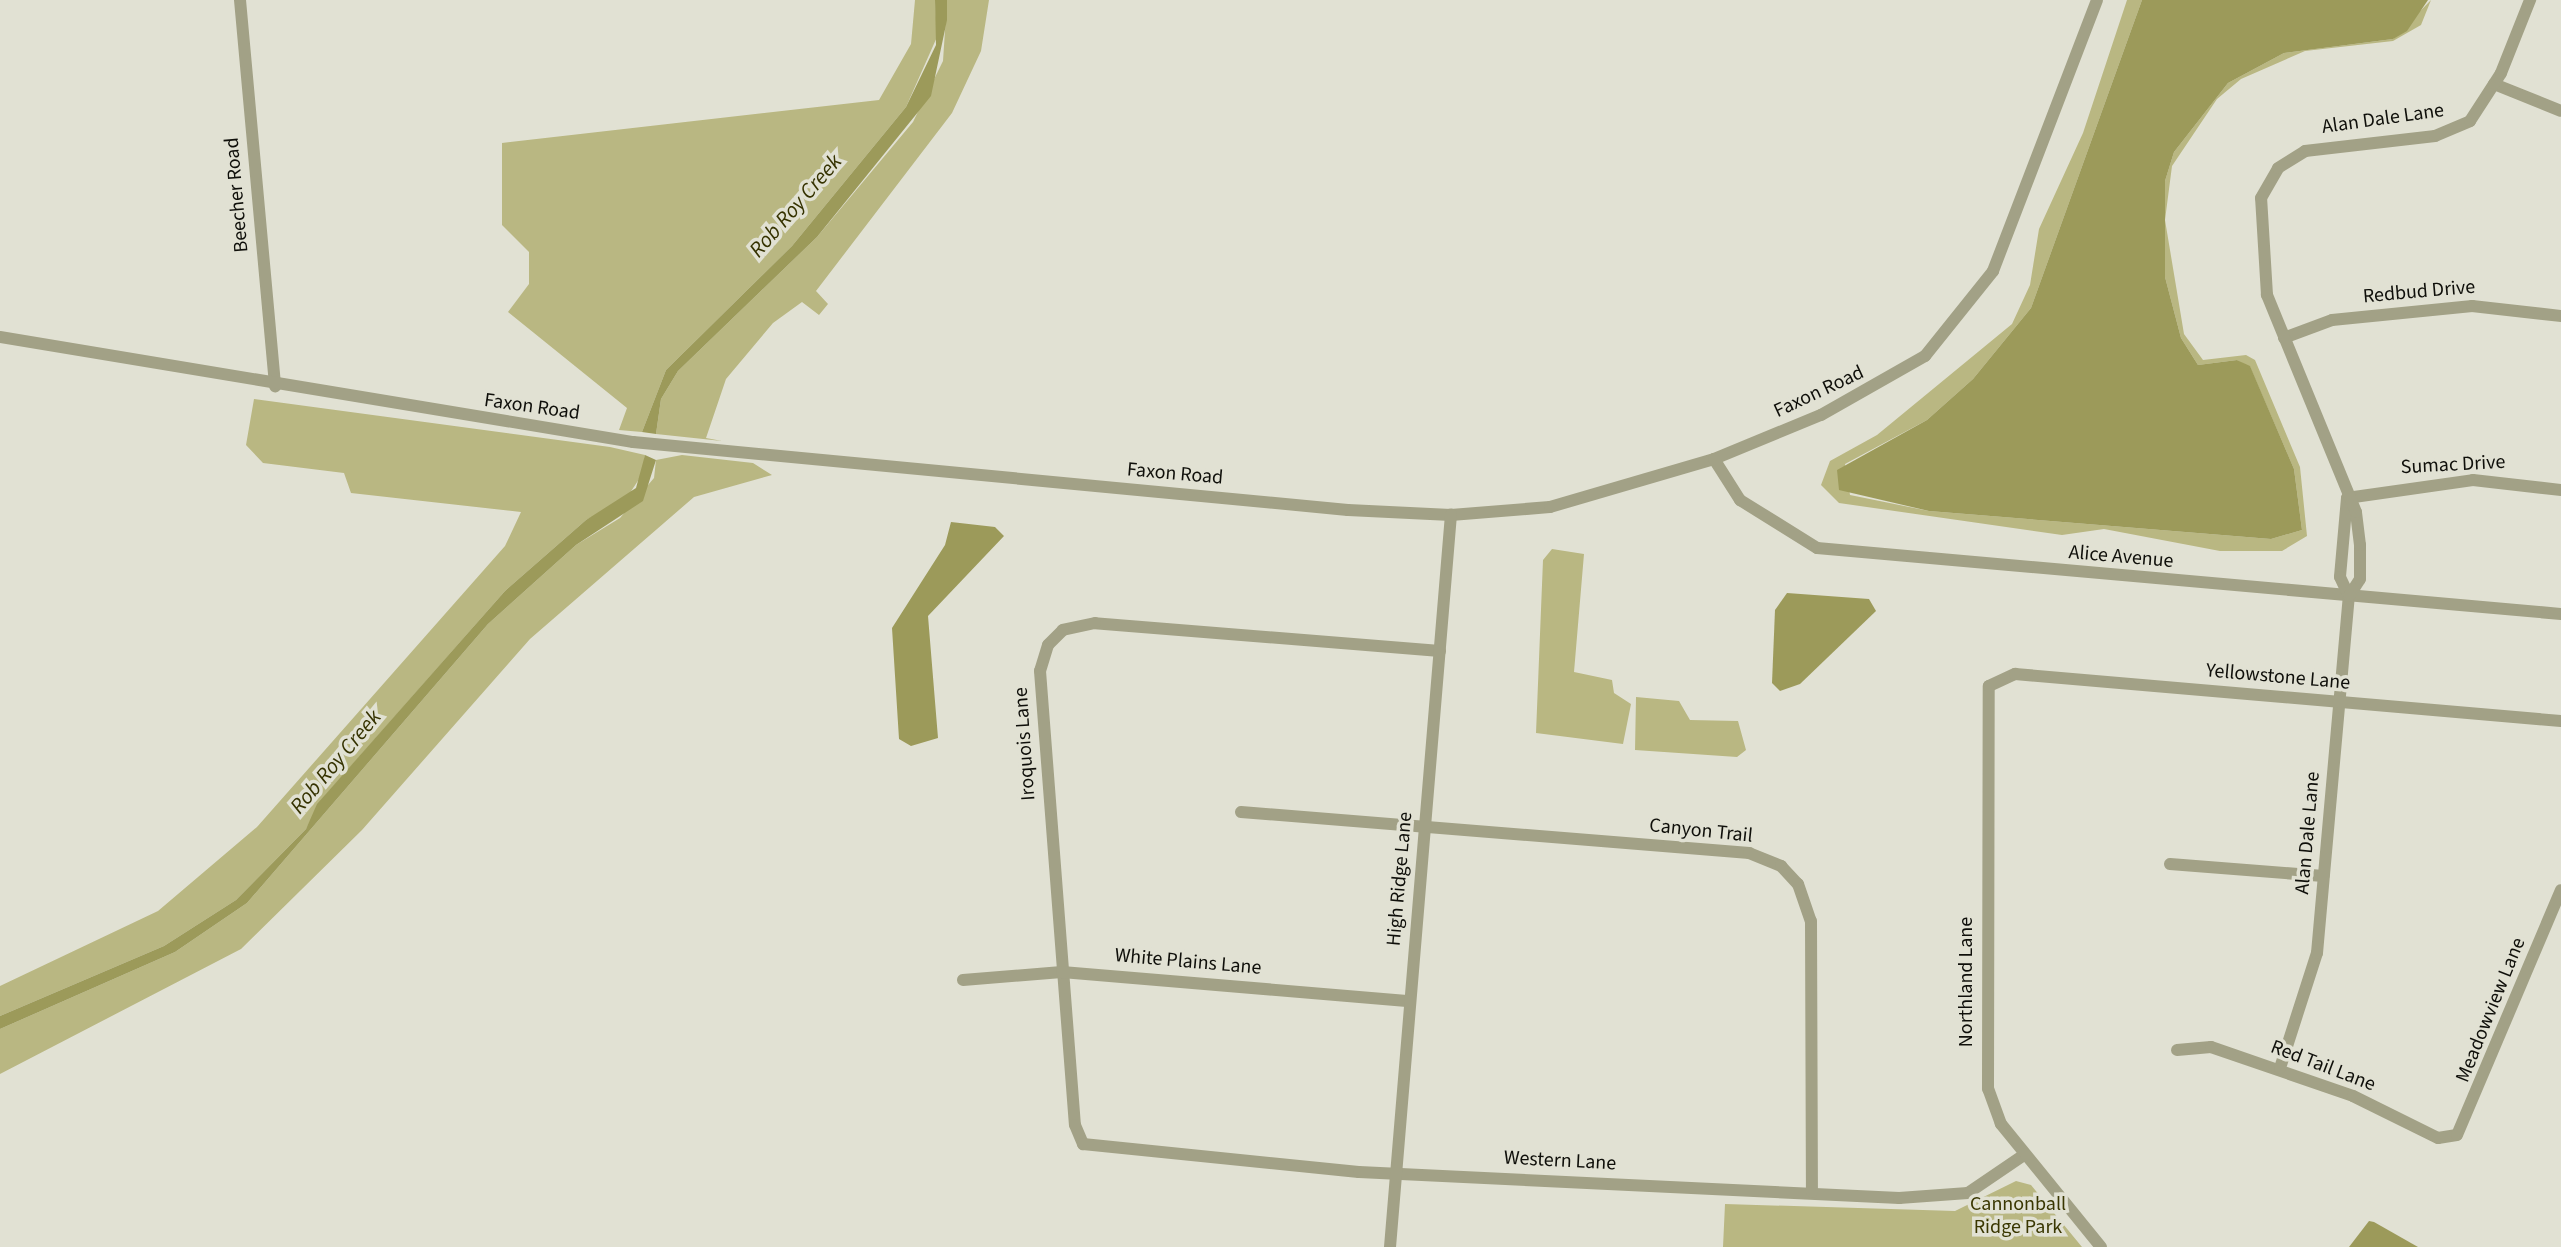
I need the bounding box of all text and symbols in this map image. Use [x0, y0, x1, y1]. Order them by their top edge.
street label: Alan Dale Lane [2320, 99, 2446, 139]
street label: Beecher Road [220, 136, 254, 254]
water label: Rob Roy Creek [744, 149, 848, 263]
street label: Redbud Drive [2362, 275, 2476, 309]
street label: Faxon Road [1770, 361, 1868, 423]
street label: Faxon Road [483, 388, 581, 426]
street label: Sumac Drive [2400, 450, 2506, 480]
street label: Faxon Road [1126, 458, 1224, 490]
street label: Alice Avenue [2068, 540, 2174, 574]
street label: Yellowstone Lane [2205, 659, 2351, 695]
street label: Iroquois Lane [1009, 686, 1041, 802]
water label: Rob Roy Creek [285, 705, 387, 819]
street label: Alan Dale Lane [2291, 771, 2325, 895]
street label: High Ridge Lane [1382, 811, 1418, 947]
street label: Canyon Trail [1648, 814, 1754, 848]
street label: Northland Lane [1954, 917, 1978, 1047]
street label: Meadowview Lane [2451, 934, 2531, 1086]
street label: White Plains Lane [1114, 944, 1262, 980]
street label: Red Tail Lane [2267, 1035, 2379, 1097]
street label: Western Lane [1503, 1146, 1617, 1176]
park label: Cannonball Ridge Park [1970, 1193, 2066, 1240]

